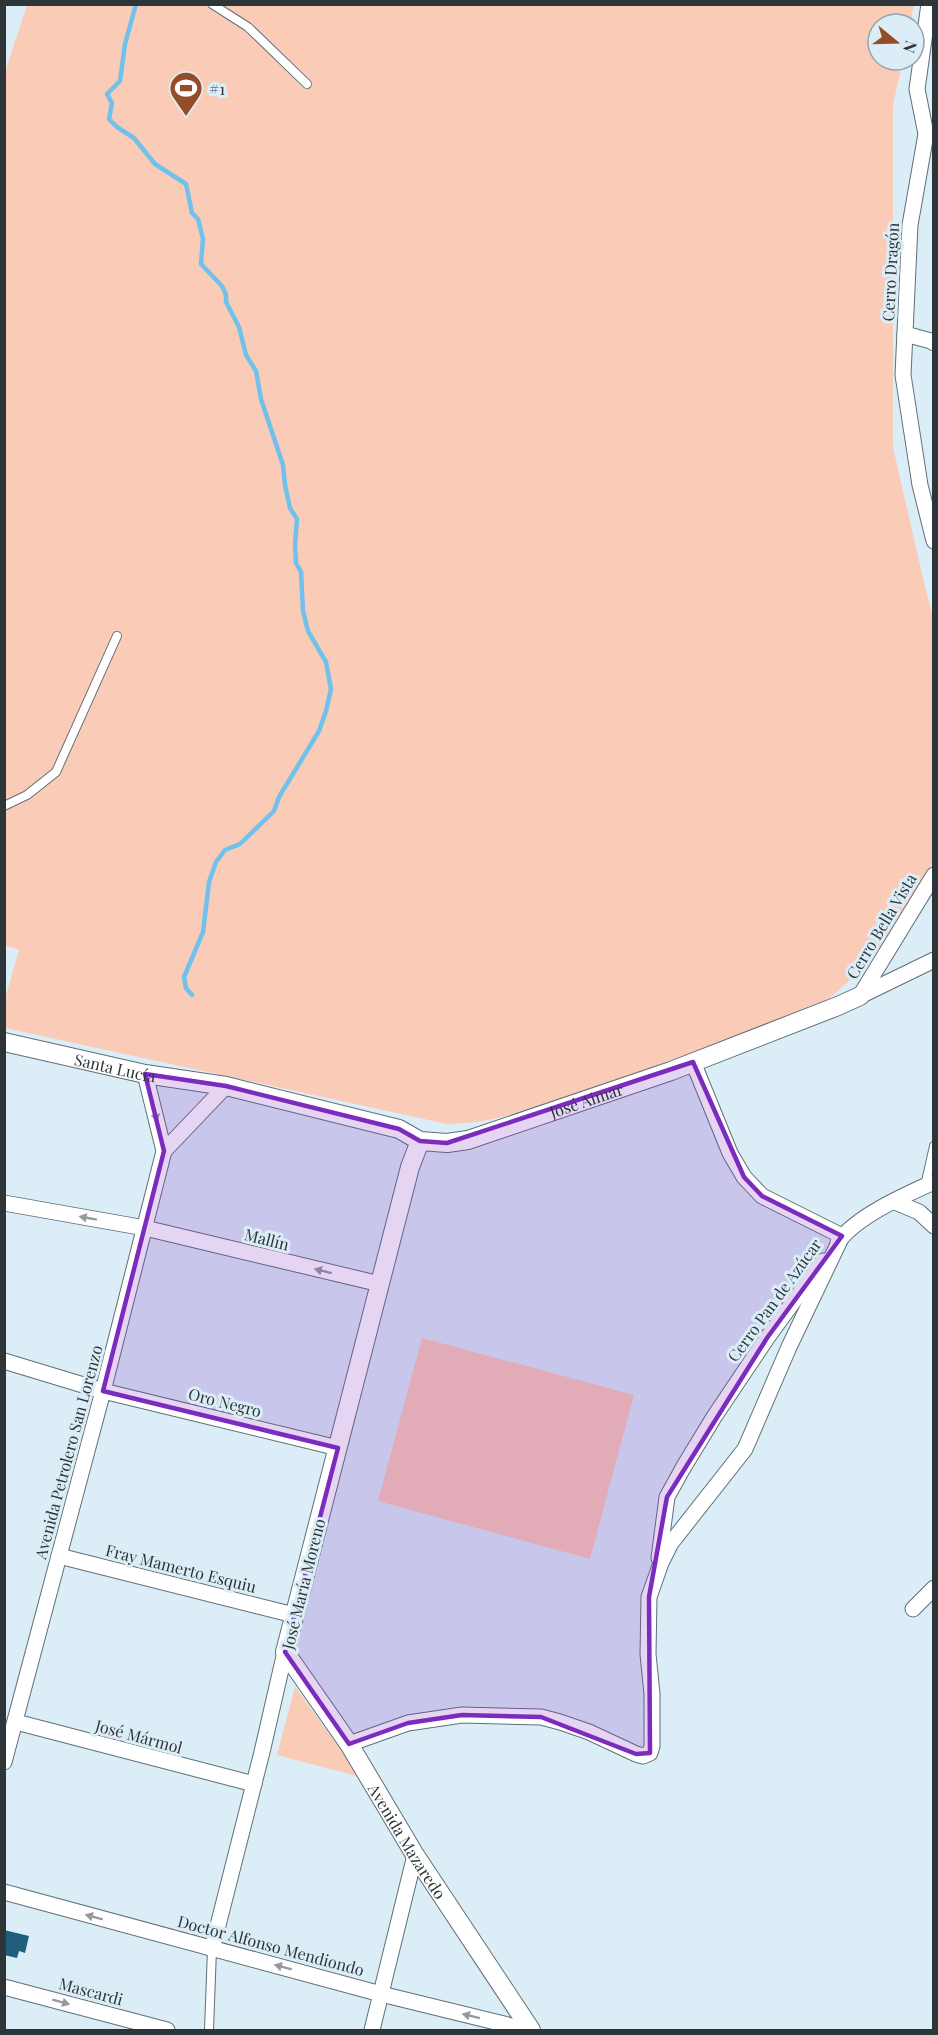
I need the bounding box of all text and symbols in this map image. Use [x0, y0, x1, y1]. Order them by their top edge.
north arrow [866, 12, 926, 72]
text: N [899, 38, 922, 56]
sports icon: #1 [168, 70, 204, 117]
place label: #1 [209, 78, 225, 99]
street label: Cerro Dragón [877, 222, 903, 322]
street label: Cerro Bella Vista [841, 869, 921, 983]
street label: Santa Lucía [72, 1048, 157, 1086]
street label: José Aimar [546, 1078, 626, 1122]
one-way arrow [150, 1104, 160, 1122]
one-way arrow [78, 1213, 97, 1222]
street label: Mallín [243, 1223, 292, 1255]
street label: Cerro Pan de Azúcar [722, 1234, 826, 1366]
one-way arrow [314, 1265, 332, 1275]
street label: Avenida Petrolero San Lorenzo [29, 1342, 107, 1562]
street label: Oro Negro [186, 1383, 264, 1421]
street label: José María Moreno [276, 1516, 329, 1652]
street label: Fray Mamerto Esquiu [103, 1539, 259, 1597]
street label: José Mármol [92, 1714, 185, 1758]
street label: Avenida Mazaredo [364, 1779, 451, 1903]
street label: Doctor Alfonso Mendiondo [175, 1910, 367, 1980]
one-way arrow [85, 1911, 103, 1921]
one-way arrow [273, 1962, 292, 1972]
street label: Mascardi [57, 1972, 126, 2010]
one-way arrow [52, 1998, 70, 2007]
one-way arrow [462, 2011, 480, 2021]

